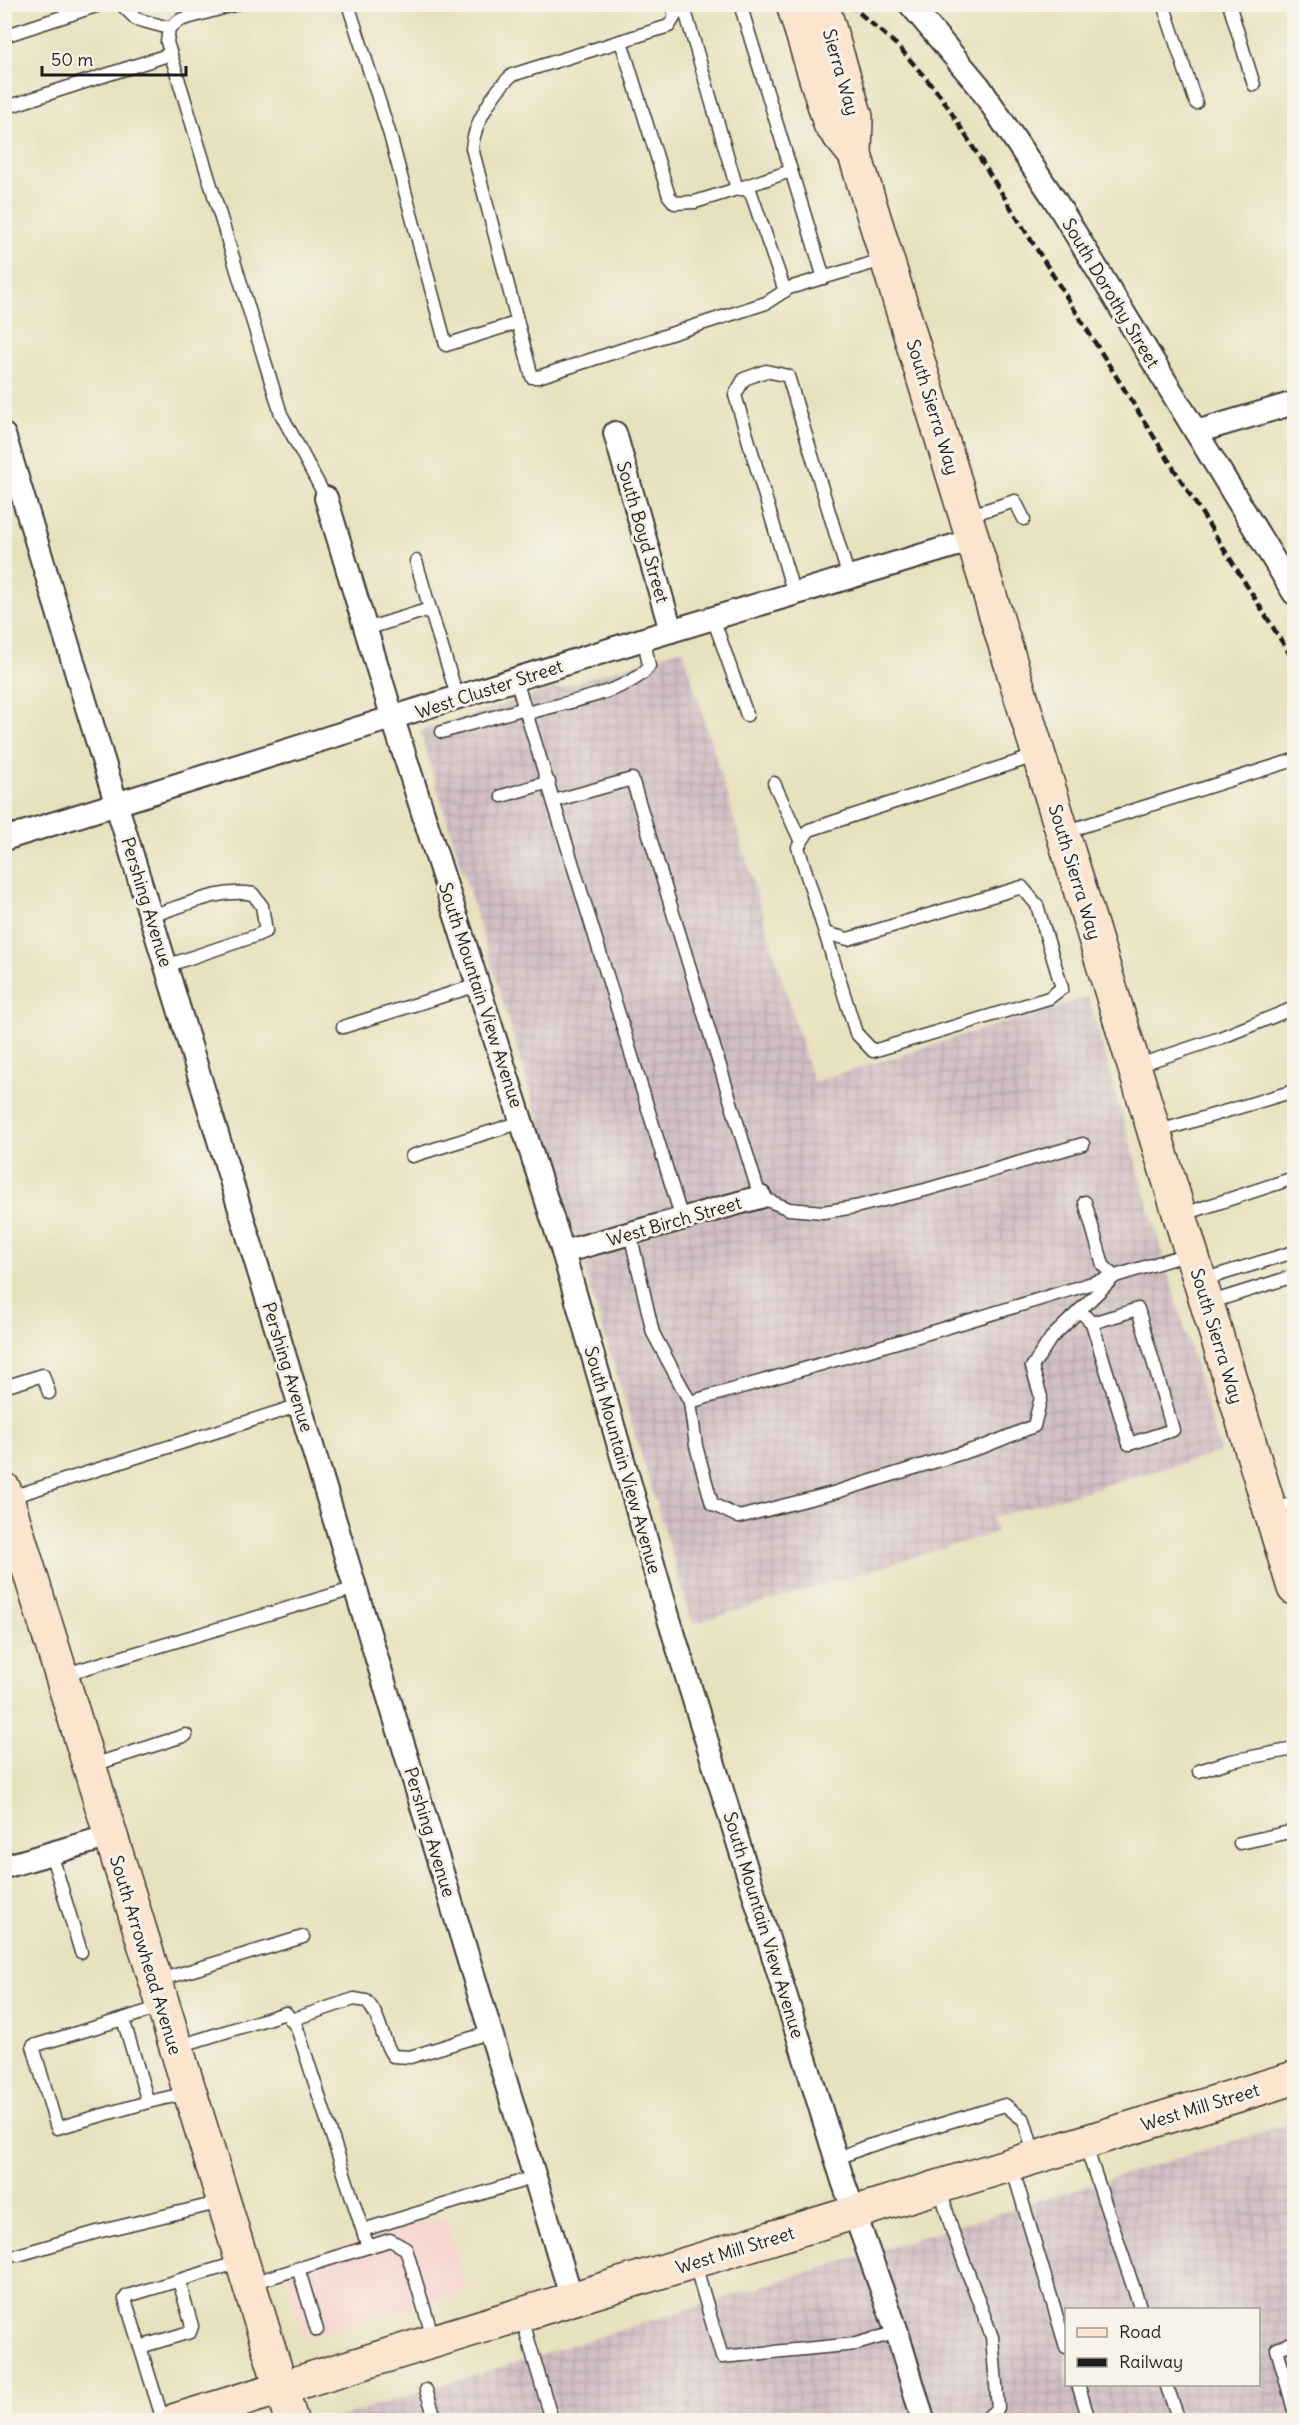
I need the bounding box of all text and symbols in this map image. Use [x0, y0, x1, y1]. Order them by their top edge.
street label: Sierra Way [818, 26, 864, 118]
scale bar [42, 39, 186, 77]
text: 50 m [51, 48, 93, 71]
street label: South Dorothy Street [1057, 214, 1165, 372]
street label: South Sierra Way [901, 337, 965, 477]
street label: South Boyd Street [612, 458, 674, 606]
street label: West Cluster Street [412, 654, 566, 724]
street label: South Sierra Way [1043, 802, 1107, 942]
street label: Pershing Avenue [116, 834, 178, 970]
street label: South Mountain View Avenue [434, 879, 528, 1111]
street label: West Birch Street [604, 1191, 744, 1251]
street label: South Sierra Way [1185, 1266, 1249, 1406]
street label: Pershing Avenue [257, 1299, 319, 1435]
street label: South Mountain View Avenue [579, 1344, 667, 1576]
street label: Pershing Avenue [399, 1764, 461, 1900]
street label: South Mountain View Avenue [719, 1809, 809, 2041]
street label: South Arrowhead Avenue [105, 1853, 187, 2057]
street label: West Mill Street [1138, 2078, 1262, 2136]
street label: West Mill Street [673, 2221, 797, 2279]
legend [1065, 2308, 1260, 2386]
text: Road [1119, 2320, 1162, 2343]
text: Railway [1119, 2350, 1183, 2373]

